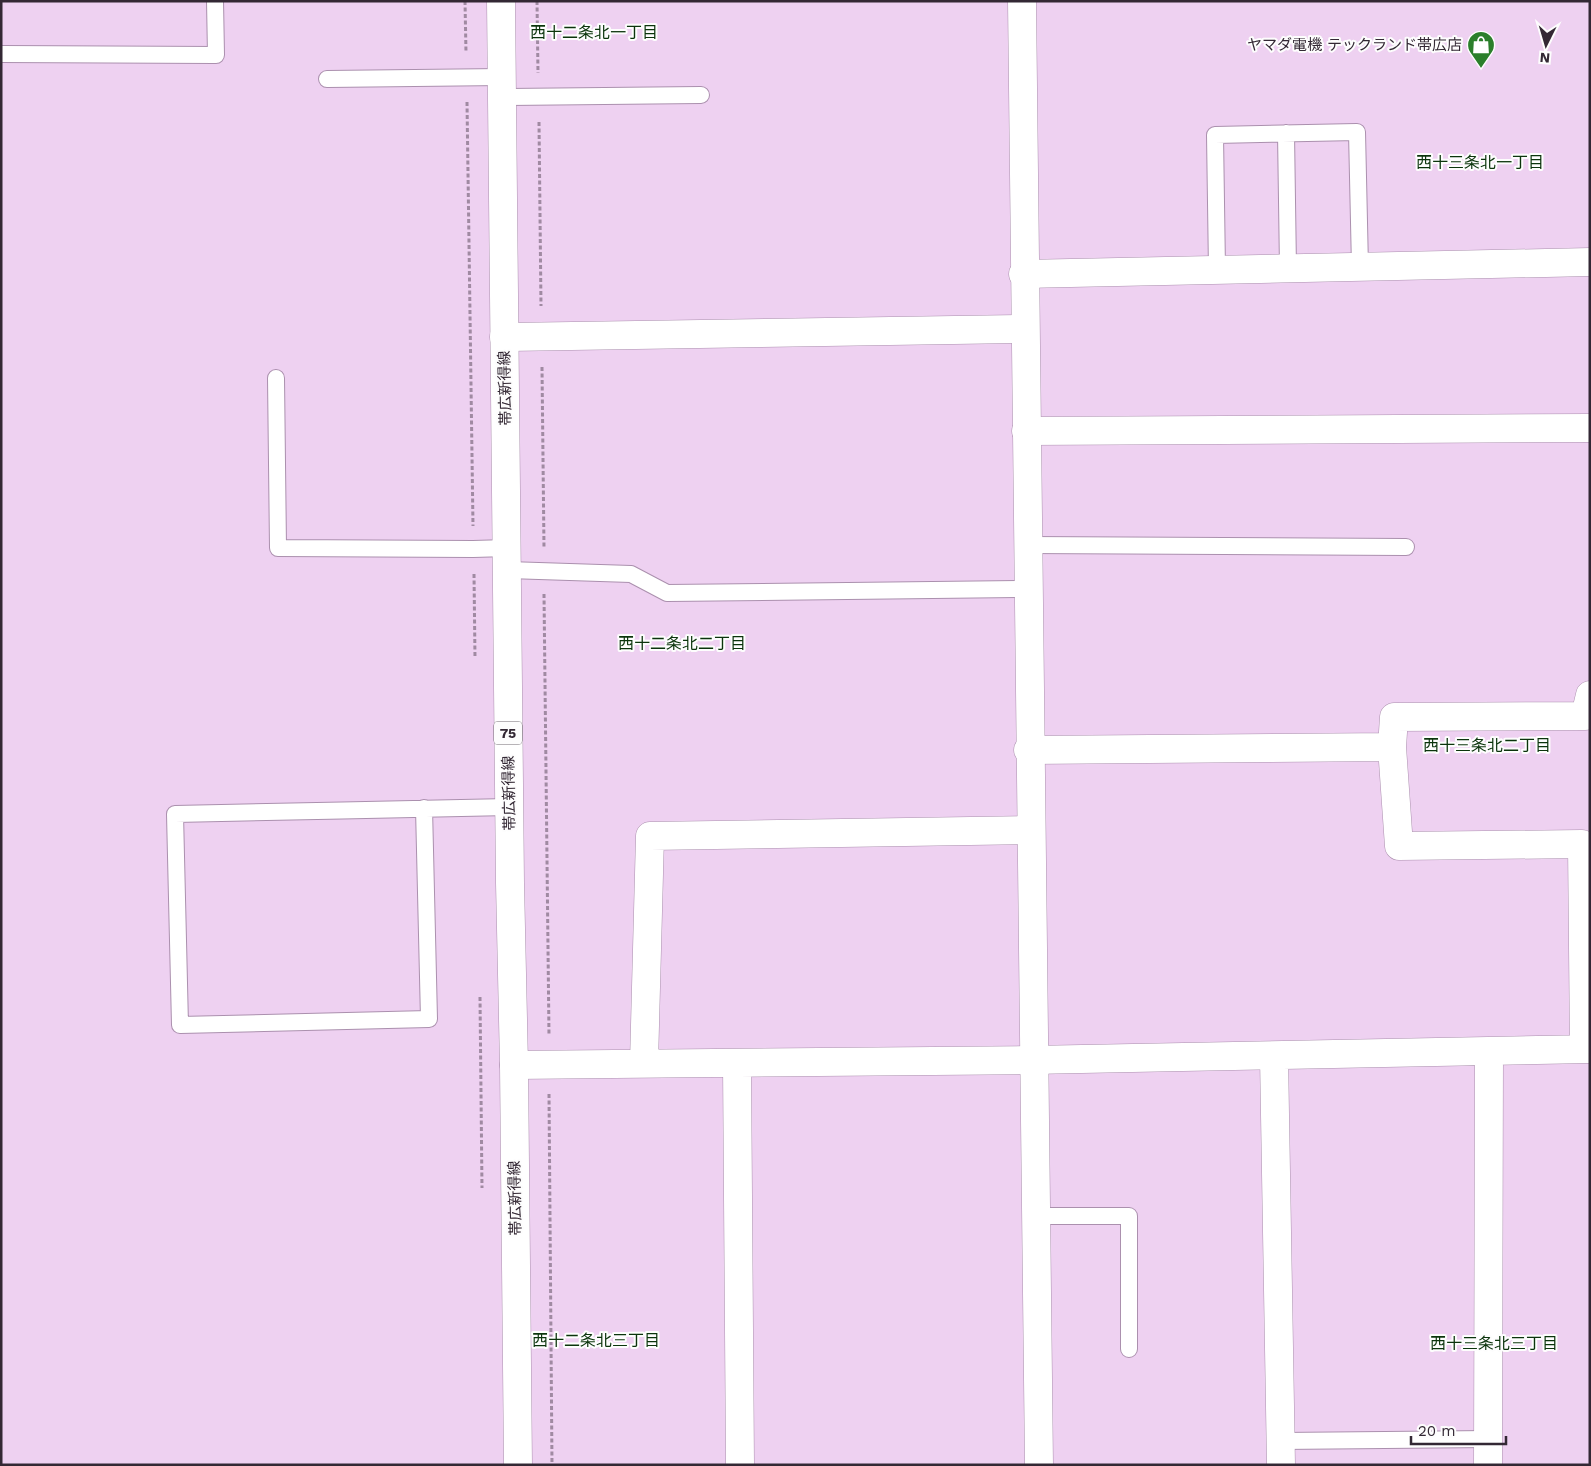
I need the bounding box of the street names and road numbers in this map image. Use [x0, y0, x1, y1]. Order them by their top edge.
street label: 帯広新得線 [495, 350, 515, 426]
road number: 75 [494, 721, 522, 744]
street label: 帯広新得線 [499, 755, 519, 831]
street label: 帯広新得線 [505, 1160, 525, 1236]

